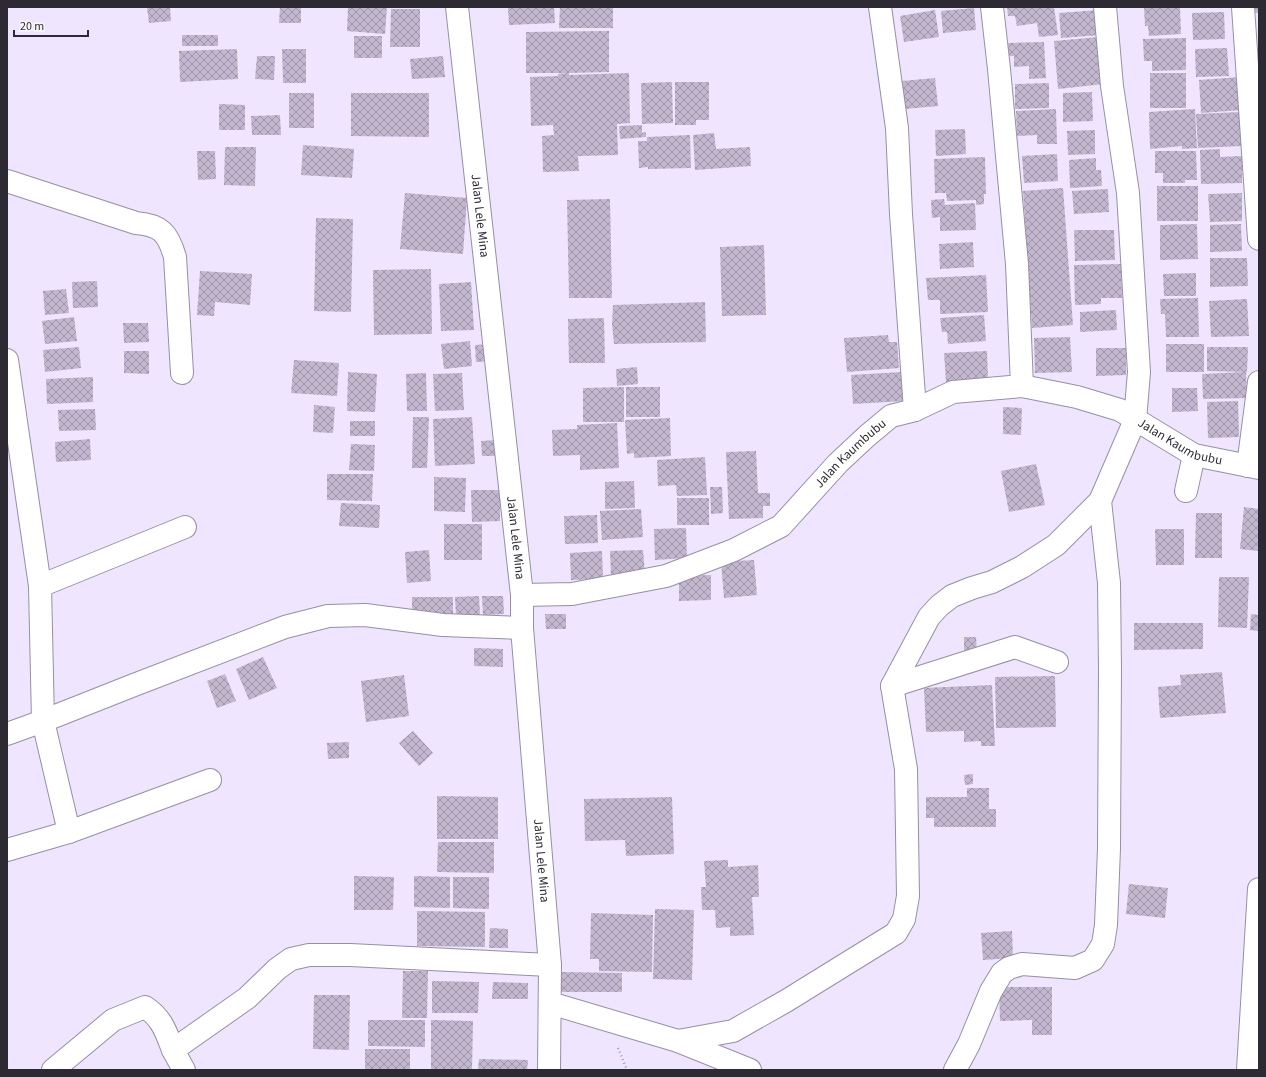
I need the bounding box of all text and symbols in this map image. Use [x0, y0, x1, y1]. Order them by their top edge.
scale bar [14, 12, 88, 38]
text: 20 m [20, 18, 44, 35]
street label: Jalan Lele Mina [467, 173, 494, 258]
street label: Jalan Kaumbubu [1134, 414, 1224, 469]
street label: Jalan Kaumbubu [811, 415, 890, 492]
street label: Jalan Lele Mina [502, 495, 529, 580]
street label: Jalan Lele Mina [529, 818, 554, 903]

